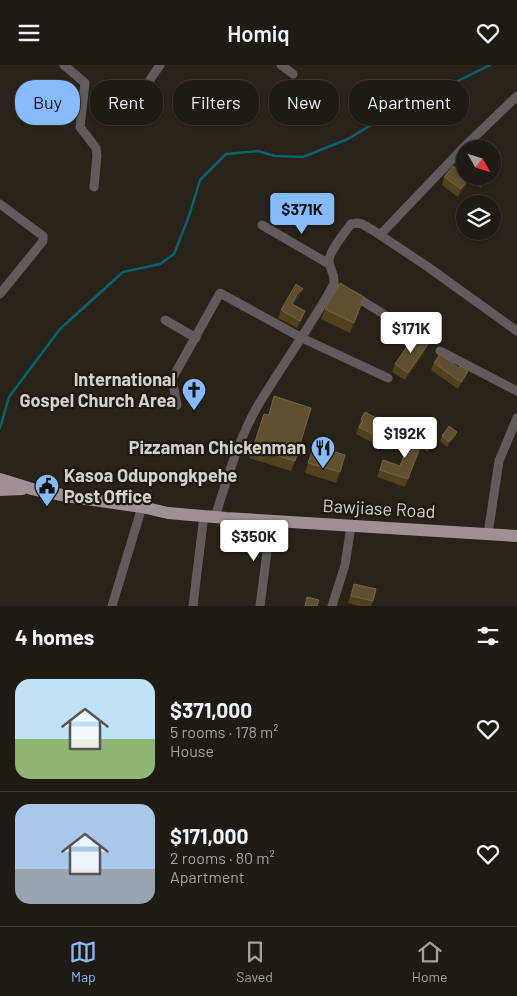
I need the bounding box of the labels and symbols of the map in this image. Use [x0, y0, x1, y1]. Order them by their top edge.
north arrow [456, 140, 501, 185]
pin: $371K [267, 193, 337, 235]
pin: $171K [376, 311, 446, 354]
place label: International Gospel Church Area [20, 368, 176, 411]
church icon: International Gospel Church Area [181, 377, 207, 411]
pin: $192K [370, 417, 440, 459]
restaurant icon: Pizzaman Chickenman [310, 435, 336, 469]
place label: Pizzaman Chickenman [129, 436, 306, 458]
place label: Kasoa Odupongkpehe Post Office [64, 464, 238, 507]
public building icon: Kasoa Odupongkpehe Post Office [34, 473, 60, 507]
street label: Bawjiase Road [322, 494, 436, 522]
pin: $350K [219, 519, 289, 562]

